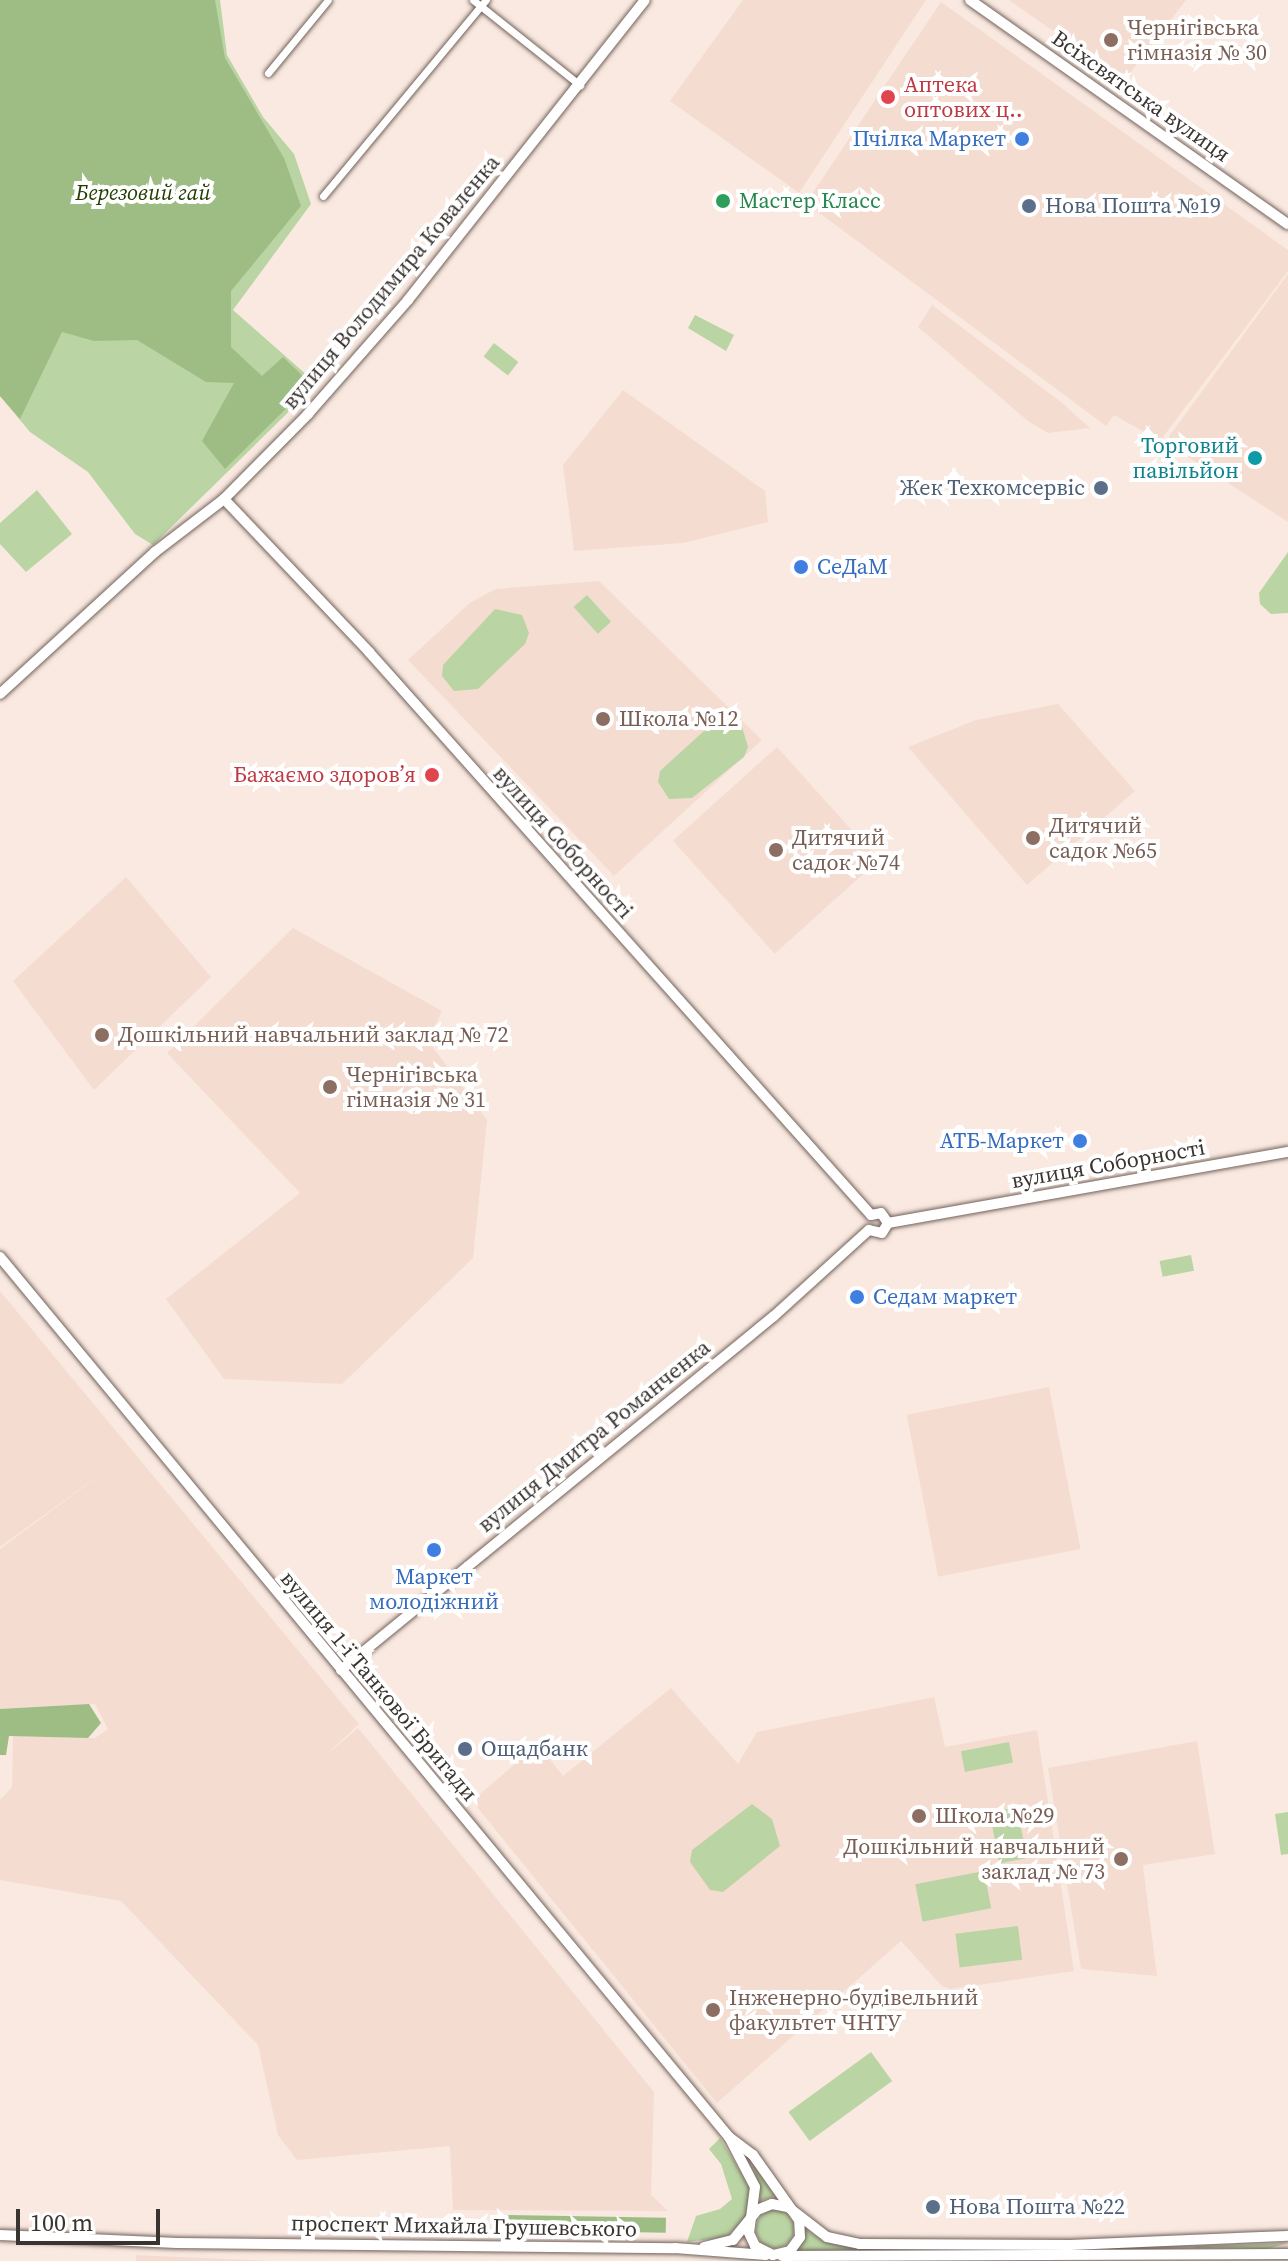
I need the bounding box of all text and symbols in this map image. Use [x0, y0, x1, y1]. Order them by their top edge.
place label: Чернігівська гімназія № 30 [1127, 14, 1267, 66]
street label: Всіхсвятська вулиця [1047, 25, 1235, 167]
marker: Чернігівська гімназія № 30 [1102, 31, 1120, 49]
place label: Аптека оптових ц‥ [904, 71, 1022, 122]
marker: Аптека оптових ц‥ [879, 88, 897, 106]
place label: Пчілка Маркет [853, 126, 1006, 152]
marker: Пчілка Маркет [1013, 130, 1031, 148]
street label: вулиця Володимира Коваленка [277, 150, 505, 414]
park label: Березовий гай [75, 180, 211, 206]
place label: Мастер Класс [739, 188, 881, 214]
marker: Мастер Класс [714, 192, 732, 210]
place label: Нова Пошта №19 [1045, 193, 1221, 219]
marker: Нова Пошта №19 [1020, 197, 1038, 215]
place label: Торговий павільйон [1132, 432, 1239, 484]
marker: Торговий павільйон [1246, 449, 1264, 467]
place label: Жек Техкомсервіс [899, 475, 1085, 501]
marker: Жек Техкомсервіс [1092, 479, 1110, 497]
place label: СеДаМ [817, 554, 888, 580]
marker: СеДаМ [792, 558, 810, 576]
place label: Школа №12 [619, 706, 739, 732]
marker: Школа №12 [594, 710, 612, 728]
street label: вулиця Соборності [488, 760, 638, 924]
place label: Бажаємо здоровʼя [233, 762, 416, 788]
marker: Бажаємо здоровʼя [423, 766, 441, 784]
place label: Дитячий садок №65 [1049, 812, 1157, 864]
place label: Дитячий садок №74 [792, 824, 900, 876]
marker: Дитячий садок №65 [1024, 829, 1042, 847]
marker: Дитячий садок №74 [767, 841, 785, 859]
place label: Дошкільний навчальний заклад № 72 [118, 1022, 508, 1048]
marker: Дошкільний навчальний заклад № 72 [93, 1026, 111, 1044]
place label: Чернігівська гімназія № 31 [346, 1061, 486, 1112]
marker: Чернігівська гімназія № 31 [321, 1078, 339, 1096]
place label: АТБ-Маркет [940, 1128, 1064, 1154]
marker: АТБ-Маркет [1071, 1132, 1089, 1150]
street label: вулиця Соборності [1009, 1134, 1207, 1194]
place label: Седам маркет [873, 1284, 1017, 1310]
marker: Седам маркет [848, 1288, 866, 1306]
street label: вулиця Дмитра Романченка [473, 1334, 715, 1538]
marker: Маркет молодіжний [425, 1541, 443, 1559]
place label: Маркет молодіжний [369, 1563, 499, 1614]
street label: вулиця 1-ї Танкової Бригади [275, 1565, 483, 1807]
place label: Ощадбанк [481, 1736, 588, 1762]
marker: Ощадбанк [456, 1740, 474, 1758]
place label: Школа №29 [935, 1803, 1055, 1829]
marker: Школа №29 [910, 1807, 928, 1825]
place label: Дошкільний навчальний заклад № 73 [843, 1833, 1105, 1884]
marker: Дошкільний навчальний заклад № 73 [1112, 1850, 1130, 1868]
place label: Інженерно-будівельний факультет ЧНТУ [729, 1984, 978, 2036]
marker: Інженерно-будівельний факультет ЧНТУ [704, 2001, 722, 2019]
scale bar [20, 2193, 164, 2243]
place label: Нова Пошта №22 [949, 2194, 1125, 2220]
marker: Нова Пошта №22 [924, 2198, 942, 2216]
text: 100 m [30, 2206, 93, 2239]
street label: проспект Михайла Грушевського [291, 2210, 637, 2242]

